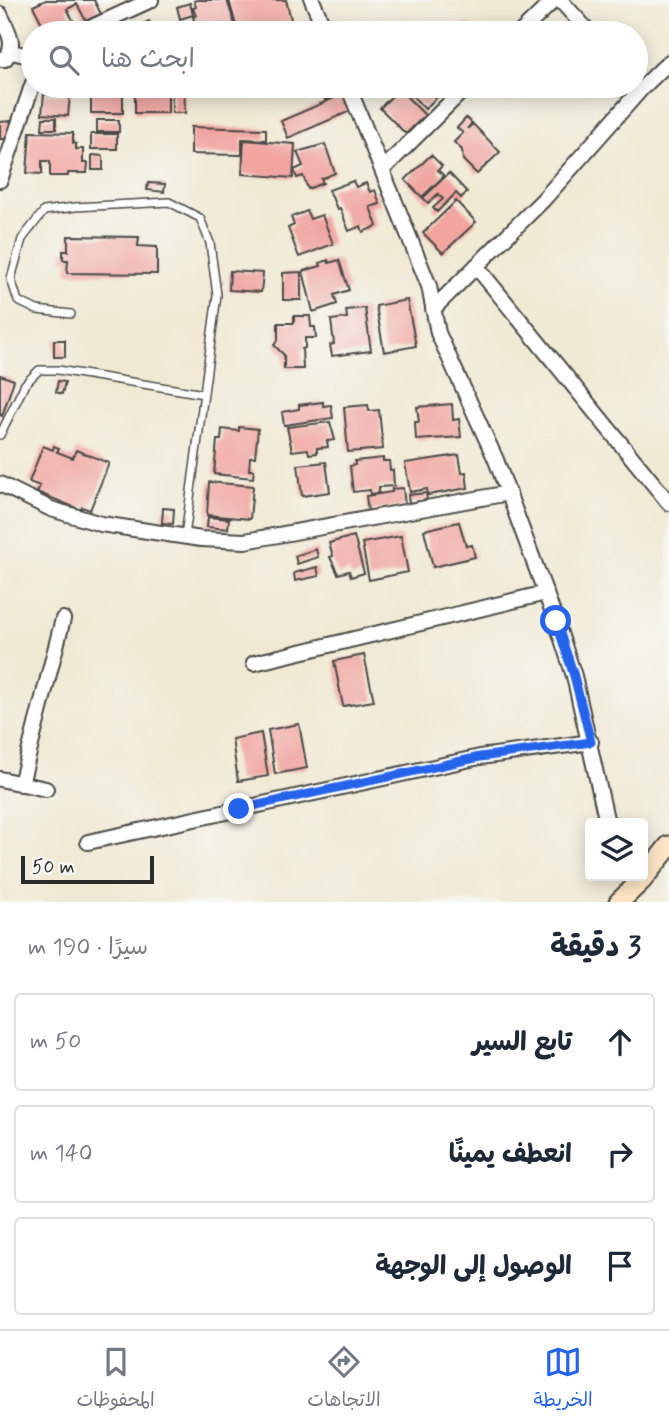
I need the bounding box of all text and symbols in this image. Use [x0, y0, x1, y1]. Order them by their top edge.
search box [21, 21, 648, 98]
icon: search [45, 41, 83, 79]
text: ابحث هنا [101, 43, 195, 77]
route start [540, 605, 571, 636]
route end [223, 793, 254, 824]
map controls [585, 818, 648, 881]
button: layers [585, 818, 648, 881]
scale bar [21, 853, 154, 885]
text: 50 m [32, 855, 75, 880]
text: 3 دقيقة [550, 928, 641, 967]
text: سيرًا · 190 m [28, 933, 148, 963]
icon: ahead [601, 1023, 639, 1061]
text: تابع السير [472, 1026, 572, 1060]
text: 50 m [30, 1027, 82, 1057]
icon: right [601, 1135, 639, 1173]
text: انعطف يمينًا [449, 1138, 572, 1172]
text: 140 m [30, 1139, 93, 1169]
icon: arrive [601, 1247, 639, 1285]
text: الوصول إلى الوجهة [375, 1250, 572, 1284]
tab: المحفوظات [76, 1343, 155, 1416]
tab: الاتجاهات [307, 1343, 381, 1416]
tab: الخريطة [533, 1343, 593, 1416]

